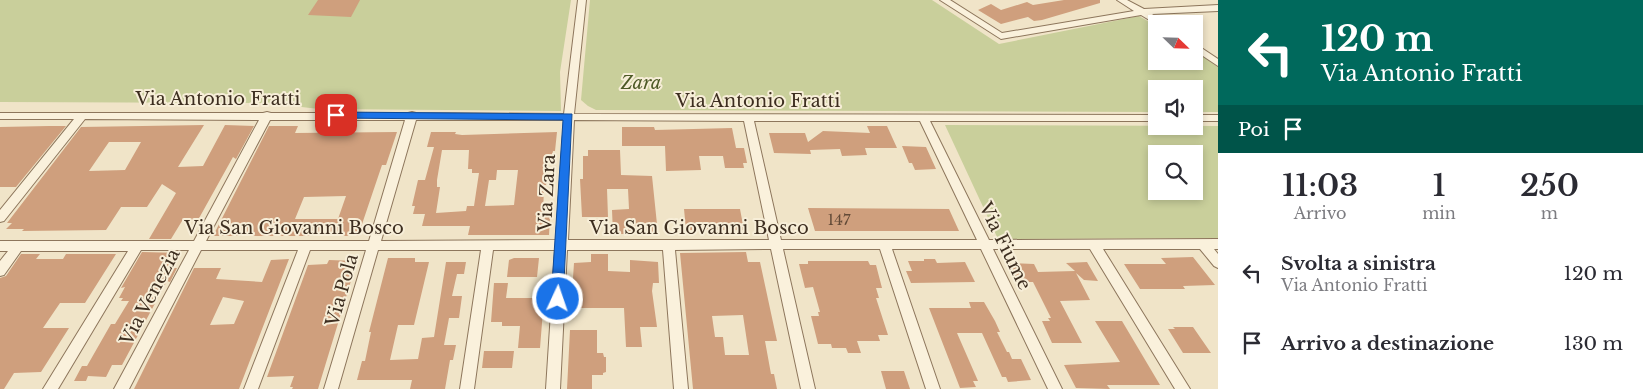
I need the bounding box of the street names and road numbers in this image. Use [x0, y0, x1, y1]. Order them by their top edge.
street label: Via Antonio Fratti [135, 88, 300, 110]
street label: Via Antonio Fratti [675, 90, 840, 112]
street label: Via Zara [534, 154, 560, 233]
street label: Via Fiume [974, 198, 1036, 293]
street label: Via San Giovanni Bosco [183, 217, 404, 239]
street label: Via San Giovanni Bosco [588, 217, 809, 239]
street label: Via Venezia [115, 245, 185, 350]
street label: Via Pola [321, 251, 363, 330]

